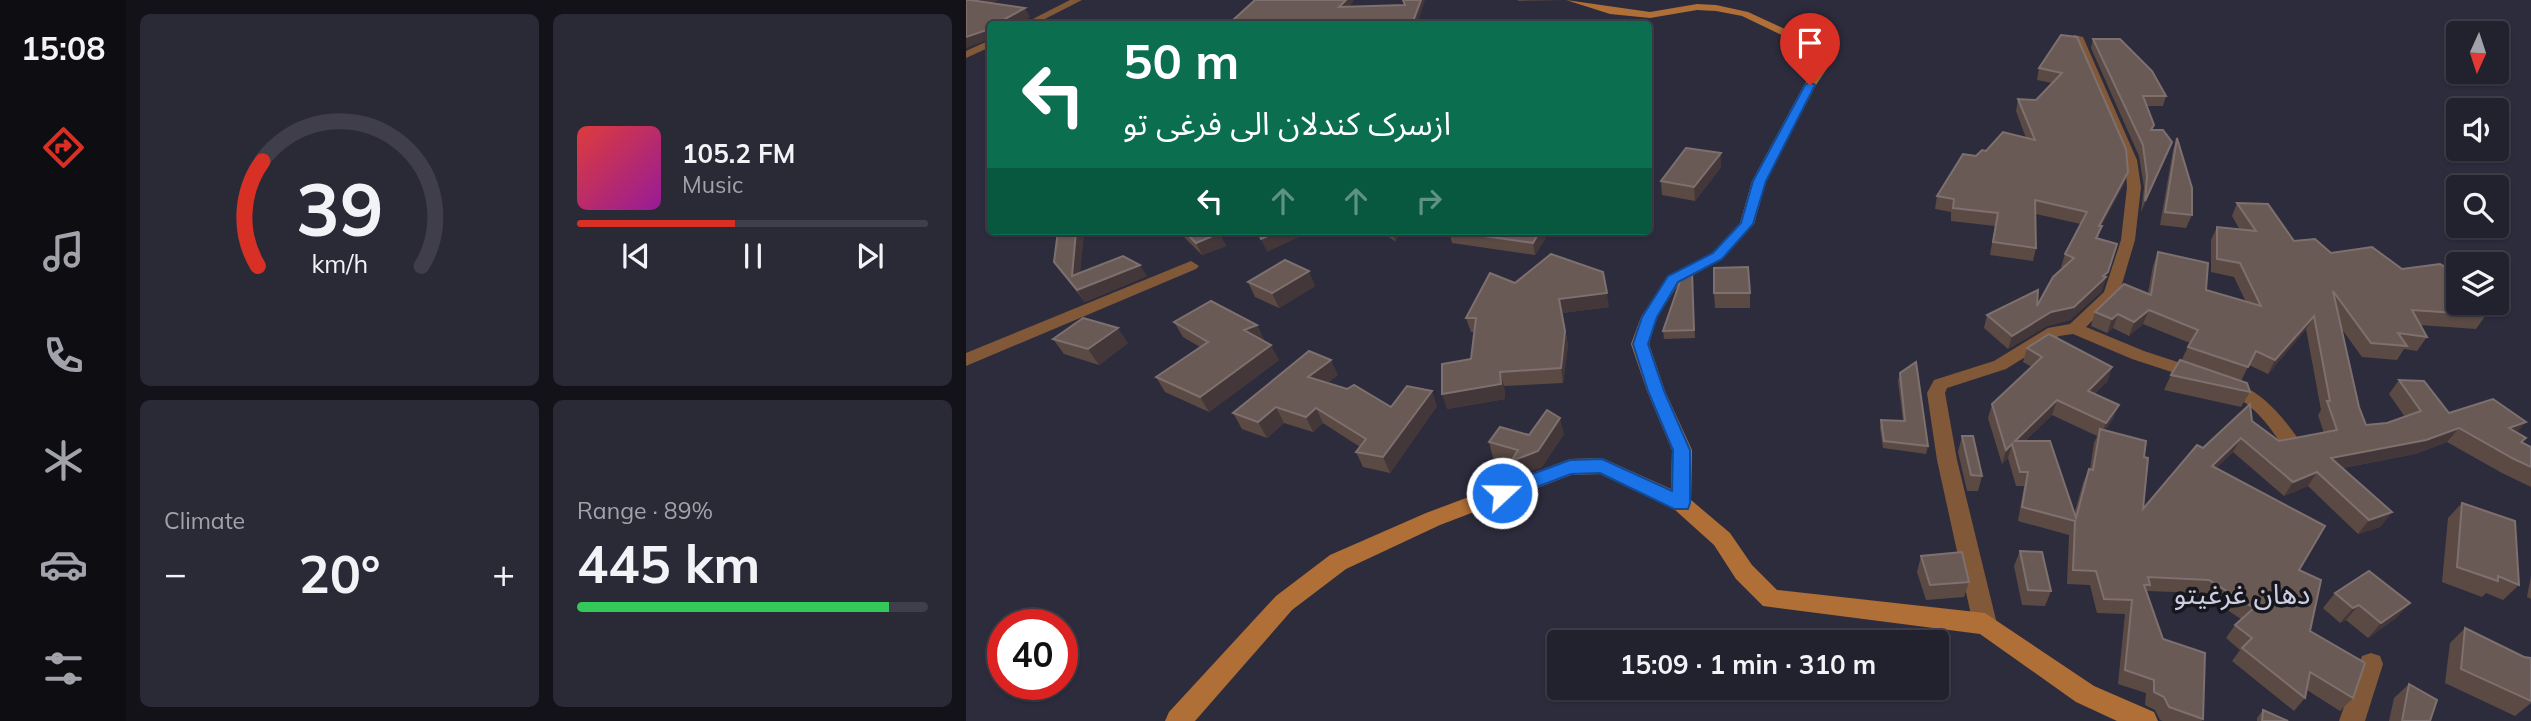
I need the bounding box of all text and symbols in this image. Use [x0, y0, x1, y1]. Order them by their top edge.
pin [1780, 13, 1840, 85]
north arrow [2446, 21, 2510, 84]
map controls [2446, 21, 2509, 315]
icon: arrive [1791, 24, 1829, 62]
text: 15:08 [21, 28, 105, 68]
text: 50 m [1123, 30, 1239, 91]
icon: left [1008, 49, 1099, 140]
button: sound [2446, 98, 2509, 161]
text: ازسرک کندلان الی فرغی تو [1123, 103, 1451, 143]
icon: directions [39, 123, 88, 172]
text: 105.2 FM [682, 137, 795, 170]
text: 39 [296, 164, 383, 255]
text: Music [682, 170, 743, 199]
button: search [2446, 175, 2509, 238]
icon: left [1191, 182, 1229, 220]
icon: ahead [1264, 182, 1302, 220]
icon: ahead [1337, 182, 1375, 220]
icon: right [1410, 182, 1448, 220]
icon: music [39, 227, 88, 276]
icon: previous [617, 237, 655, 275]
icon: pause [734, 237, 772, 275]
icon: next [851, 237, 889, 275]
text: km/h [311, 248, 368, 279]
button: layers [2446, 252, 2509, 315]
icon: phone [39, 331, 88, 380]
icon: climate [39, 436, 88, 485]
position arrow [1465, 456, 1539, 530]
text: Range · 89% [577, 496, 713, 525]
text: Climate [164, 506, 245, 535]
text: 445 km [577, 531, 760, 596]
icon: car [39, 540, 88, 589]
text: 20° [298, 541, 381, 606]
text: − [164, 549, 187, 597]
text: + [492, 549, 515, 597]
district label: دهان غرغیتو [2174, 576, 2310, 611]
speed limit sign: 40 [987, 609, 1078, 700]
icon: filters [39, 644, 88, 693]
text: 15:09 · 1 min · 310 m [1620, 648, 1876, 681]

